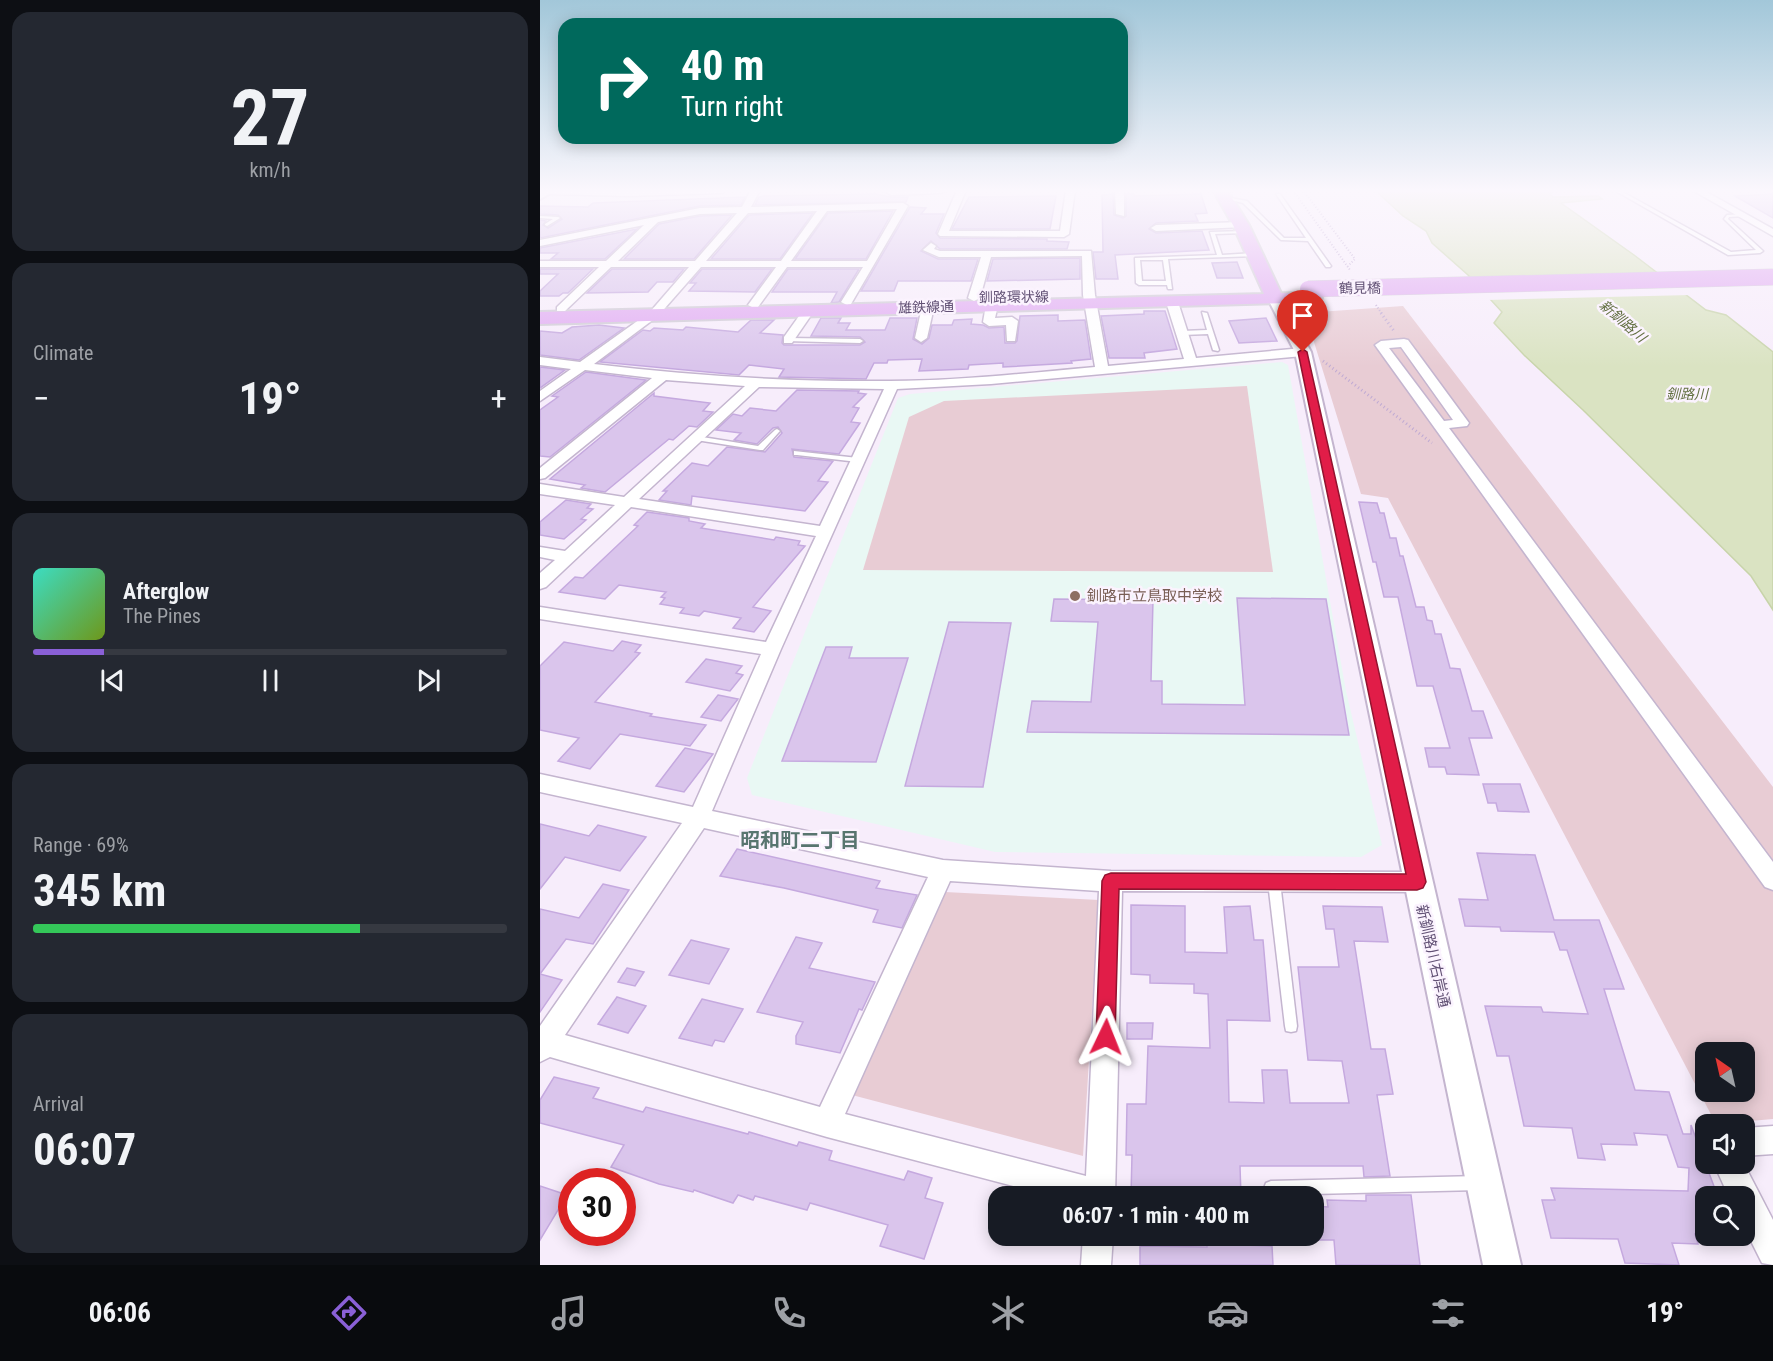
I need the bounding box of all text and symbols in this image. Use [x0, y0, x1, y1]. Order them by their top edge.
text: 40 m [681, 41, 764, 90]
icon: right [582, 42, 660, 120]
text: 27 [231, 73, 309, 164]
text: Turn right [681, 91, 783, 123]
text: km/h [249, 158, 291, 182]
street label: 鶴見橋 [1339, 280, 1381, 296]
street label: 釧路環状線 [979, 288, 1049, 306]
pin [1277, 290, 1328, 352]
water label: 新釧路川 [1597, 297, 1651, 347]
street label: 雄鉄線通 [898, 298, 954, 316]
icon: arrive [1286, 299, 1319, 332]
text: Climate [33, 341, 93, 365]
text: 19° [239, 372, 302, 425]
text: − [33, 379, 50, 418]
text: + [491, 379, 507, 418]
water label: 釧路川 [1666, 386, 1710, 402]
text: Afterglow [123, 579, 209, 604]
place label: 釧路市立鳥取中学校 [1087, 587, 1222, 605]
marker: 釧路市立鳥取中学校 [1068, 589, 1082, 603]
text: The Pines [123, 604, 201, 628]
icon: previous [96, 664, 129, 697]
icon: pause [254, 664, 287, 697]
icon: next [412, 664, 445, 697]
district label: 昭和町二丁目 [740, 828, 860, 852]
text: Range · 69% [33, 833, 129, 857]
text: 345 km [33, 864, 166, 917]
street label: 新釧路川右岸通 [1412, 903, 1454, 1009]
position arrow [1074, 1005, 1138, 1069]
north arrow [1695, 1042, 1755, 1102]
map controls [1695, 1042, 1755, 1246]
text: Arrival [33, 1092, 84, 1116]
button: sound [1695, 1114, 1755, 1174]
text: 06:07 [33, 1123, 136, 1176]
speed limit sign: 30 [558, 1168, 636, 1246]
button: search [1695, 1186, 1755, 1246]
text: 06:07 · 1 min · 400 m [1063, 1203, 1249, 1228]
icon: directions [328, 1292, 370, 1334]
icon: music [548, 1292, 590, 1334]
icon: phone [768, 1292, 810, 1334]
icon: climate [987, 1292, 1029, 1334]
icon: car [1207, 1292, 1249, 1334]
icon: filters [1427, 1292, 1469, 1334]
text: 06:06 [89, 1297, 151, 1329]
text: 19° [1646, 1297, 1684, 1329]

